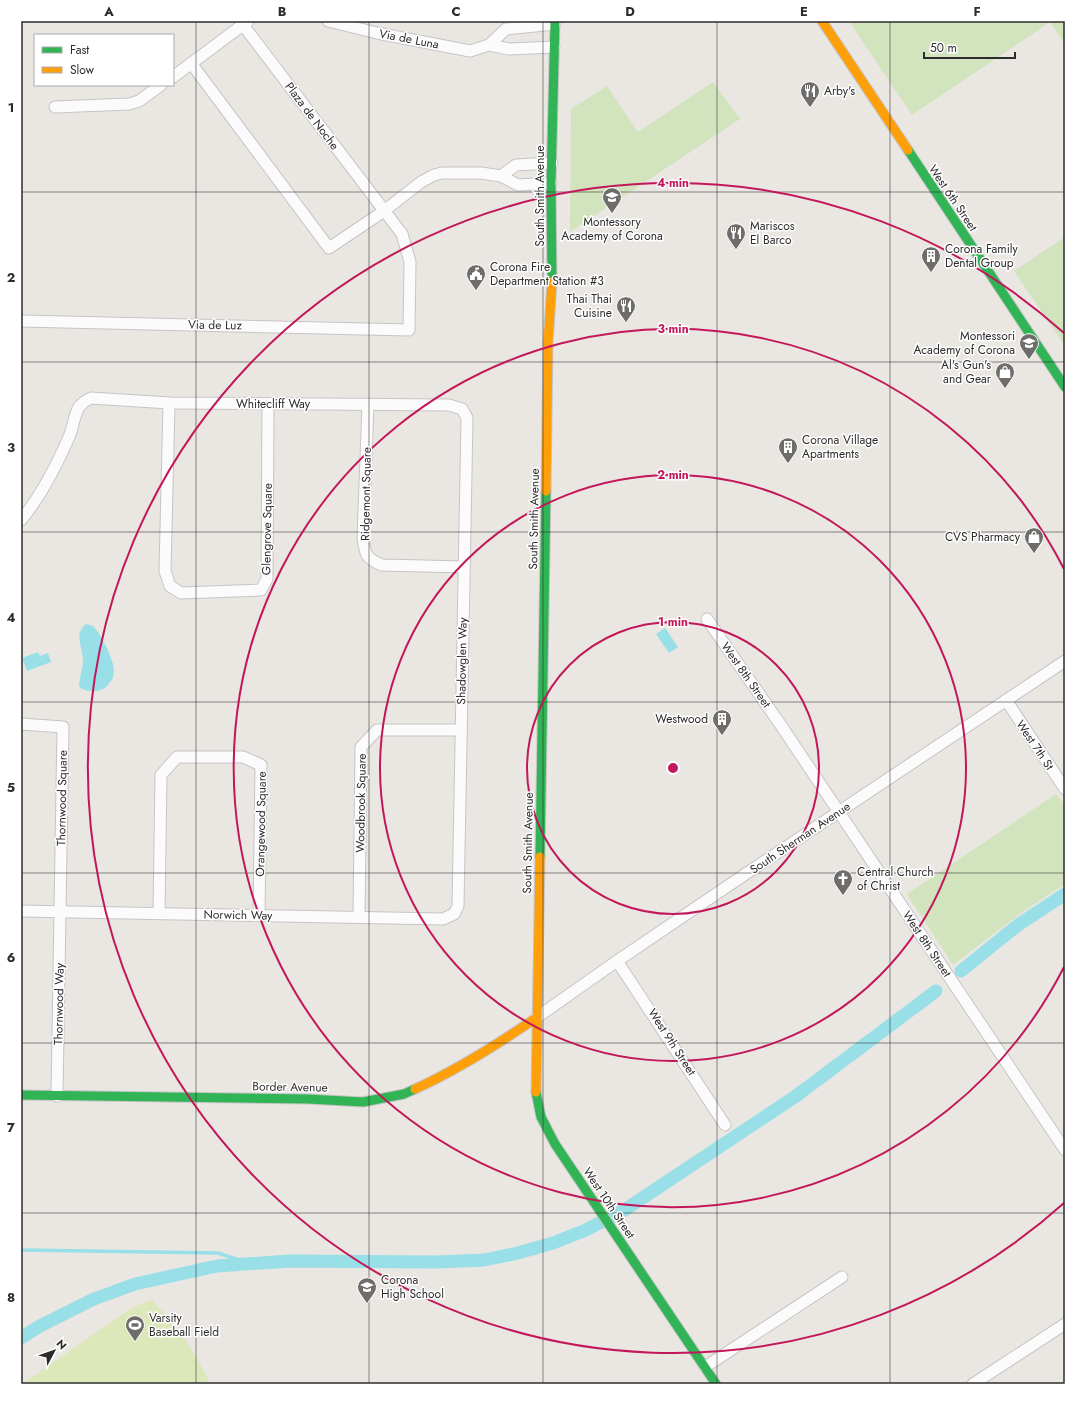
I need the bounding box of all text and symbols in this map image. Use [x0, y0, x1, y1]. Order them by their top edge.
text: A [103, 2, 114, 21]
text: B [278, 2, 287, 21]
text: C [451, 2, 461, 21]
text: D [625, 2, 635, 21]
text: E [800, 2, 808, 21]
text: F [973, 2, 981, 21]
street label: Via de Luna [378, 24, 441, 54]
legend [34, 34, 174, 86]
scale bar [924, 34, 1015, 60]
text: 50 m [930, 39, 957, 57]
text: Fast [70, 41, 89, 59]
text: Slow [70, 61, 95, 79]
street label: Plaza de Noche [281, 78, 343, 154]
restaurant icon: Arby's [799, 80, 821, 108]
place label: Arby's [824, 82, 855, 100]
text: 1 [8, 98, 14, 117]
street label: South Smith Avenue [531, 145, 549, 247]
street label: West 6th Street [924, 161, 982, 235]
text: 4 min [657, 174, 689, 192]
school or university icon: Montessory Academy of Corona [601, 186, 623, 214]
place label: Montessory Academy of Corona [561, 213, 663, 245]
place label: Mariscos El Barco [750, 217, 795, 249]
restaurant icon: Mariscos El Barco [725, 222, 747, 250]
place label: Corona Family Dental Group [945, 240, 1019, 272]
building icon: Corona Family Dental Group [920, 245, 942, 273]
place label: Corona Fire Department Station #3 [490, 258, 604, 290]
public building icon: Corona Fire Department Station #3 [465, 263, 487, 291]
text: 2 [7, 268, 15, 287]
place label: Thai Thai Cuisine [567, 290, 612, 322]
restaurant icon: Thai Thai Cuisine [615, 295, 637, 323]
street label: Via de Luz [188, 316, 243, 334]
text: 3 min [657, 320, 689, 338]
place label: Montessori Academy of Corona [913, 327, 1015, 359]
school or university icon: Montessori Academy of Corona [1018, 332, 1040, 360]
place label: Al's Gun's and Gear [941, 356, 992, 388]
shop icon: Al's Gun's and Gear [994, 361, 1016, 389]
street label: Whitecliff Way [236, 395, 311, 413]
place label: Corona Village Apartments [802, 431, 878, 463]
building icon: Corona Village Apartments [777, 436, 799, 464]
text: 3 [7, 438, 15, 457]
street label: Ridgemont Square [356, 447, 376, 541]
text: 2 min [657, 466, 689, 484]
street label: South Smith Avenue [524, 468, 544, 570]
street label: Glengrove Square [257, 483, 277, 575]
shop icon: CVS Pharmacy [1023, 526, 1045, 554]
place label: CVS Pharmacy [945, 528, 1021, 546]
text: 4 [6, 608, 16, 627]
text: 1 min [658, 613, 688, 631]
street label: Shadowglen Way [452, 617, 472, 705]
street label: West 8th Street [717, 639, 775, 712]
building icon: Westwood [711, 708, 733, 736]
place label: Westwood [655, 710, 708, 728]
street label: West 7th St [1012, 716, 1058, 774]
street label: Thornwood Square [52, 750, 72, 846]
street label: Woodbrook Square [351, 753, 371, 853]
centre of rings [666, 761, 680, 775]
street label: Orangewood Square [251, 771, 271, 877]
text: 5 [7, 778, 15, 797]
street label: South Smith Avenue [518, 792, 538, 894]
street label: South Sherman Avenue [746, 798, 854, 878]
place label: Central Church of Christ [857, 863, 934, 895]
church icon: Central Church of Christ [832, 868, 854, 896]
street label: Norwich Way [203, 905, 273, 925]
street label: West 8th Street [898, 907, 956, 981]
text: 6 [7, 948, 16, 967]
street label: Thornwood Way [49, 962, 69, 1045]
street label: West 9th Street [644, 1005, 701, 1079]
street label: Border Avenue [252, 1077, 328, 1097]
text: 7 [7, 1118, 15, 1137]
street label: West 10th Street [578, 1164, 640, 1242]
place label: Corona High School [381, 1271, 444, 1303]
school or university icon: Corona High School [356, 1276, 378, 1304]
text: 8 [7, 1288, 15, 1307]
place label: Varsity Baseball Field [149, 1309, 219, 1341]
sports icon: Varsity Baseball Field [124, 1314, 146, 1342]
north arrow [34, 1331, 74, 1371]
text: N [53, 1336, 70, 1353]

